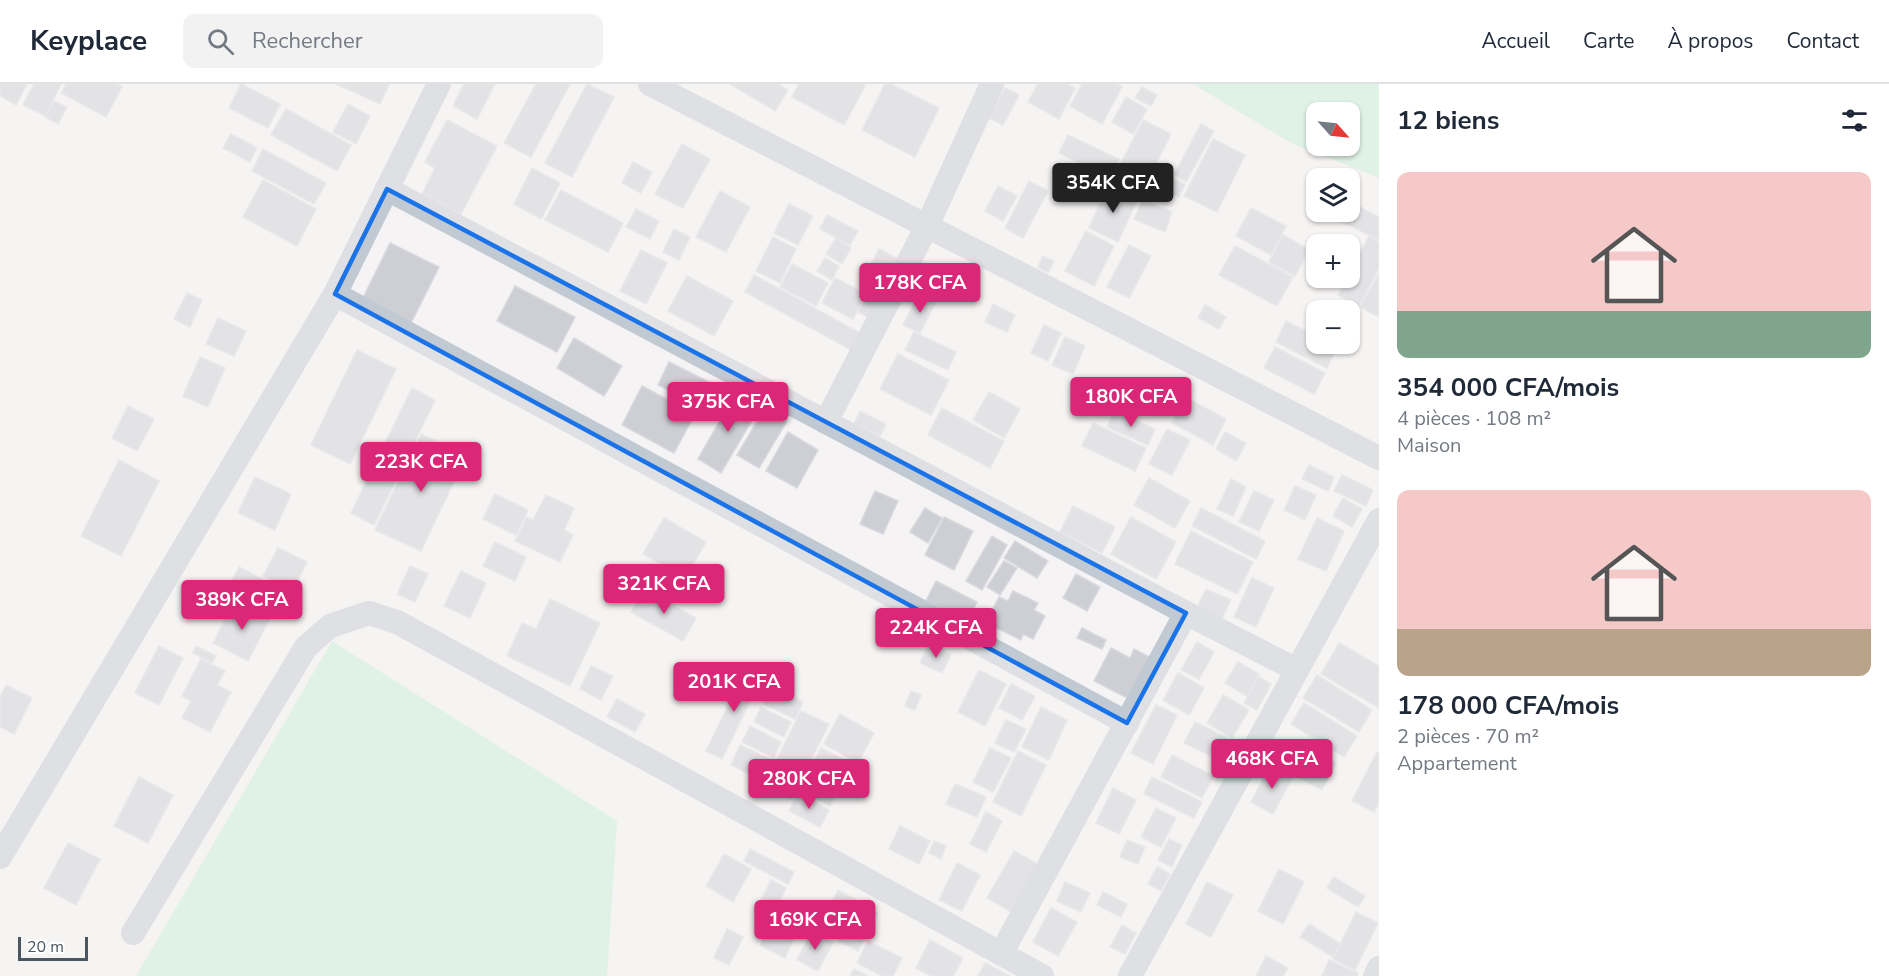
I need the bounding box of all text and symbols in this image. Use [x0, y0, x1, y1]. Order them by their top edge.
search box [183, 14, 603, 68]
text: Keyplace [30, 22, 147, 60]
icon: search [204, 25, 237, 58]
text: Rechercher [252, 26, 363, 56]
text: Accueil [1481, 27, 1550, 55]
text: Carte [1583, 27, 1634, 55]
text: À propos [1667, 27, 1753, 55]
text: Contact [1786, 27, 1859, 55]
north arrow [1306, 102, 1360, 156]
map controls [1306, 102, 1360, 354]
text: 12 biens [1397, 103, 1499, 138]
icon: filters [1838, 104, 1871, 137]
pin: 354K CFA [1051, 163, 1175, 214]
button: layers [1306, 168, 1360, 222]
text: 354K CFA [1066, 169, 1160, 196]
icon: home [1580, 211, 1688, 319]
button: + [1306, 234, 1360, 288]
pin: 178K CFA [858, 263, 982, 314]
text: 178K CFA [873, 269, 967, 296]
button: − [1306, 300, 1360, 354]
text: 354 000 CFA/mois [1397, 370, 1619, 405]
pin: 180K CFA [1069, 377, 1193, 428]
pin: 375K CFA [666, 382, 790, 433]
text: 180K CFA [1084, 383, 1178, 410]
text: 375K CFA [681, 388, 775, 415]
text: 4 pièces · 108 m² [1397, 405, 1551, 432]
text: Maison [1397, 432, 1461, 459]
pin: 223K CFA [359, 442, 483, 493]
text: 223K CFA [374, 448, 468, 475]
icon: home [1580, 529, 1688, 637]
pin: 321K CFA [602, 564, 726, 615]
text: 321K CFA [617, 570, 711, 597]
pin: 389K CFA [180, 580, 304, 631]
text: 389K CFA [195, 586, 289, 613]
pin: 224K CFA [874, 608, 998, 659]
text: 224K CFA [889, 614, 983, 641]
pin: 201K CFA [672, 662, 796, 713]
text: 201K CFA [687, 668, 781, 695]
text: 178 000 CFA/mois [1397, 688, 1619, 723]
text: 2 pièces · 70 m² [1397, 723, 1539, 750]
pin: 468K CFA [1210, 739, 1334, 790]
text: 468K CFA [1225, 745, 1319, 772]
text: Appartement [1397, 750, 1517, 777]
pin: 280K CFA [747, 759, 871, 810]
text: 280K CFA [762, 765, 856, 792]
pin: 169K CFA [753, 900, 877, 951]
text: 169K CFA [768, 906, 862, 933]
scale bar [18, 934, 88, 962]
text: 20 m [27, 936, 64, 958]

